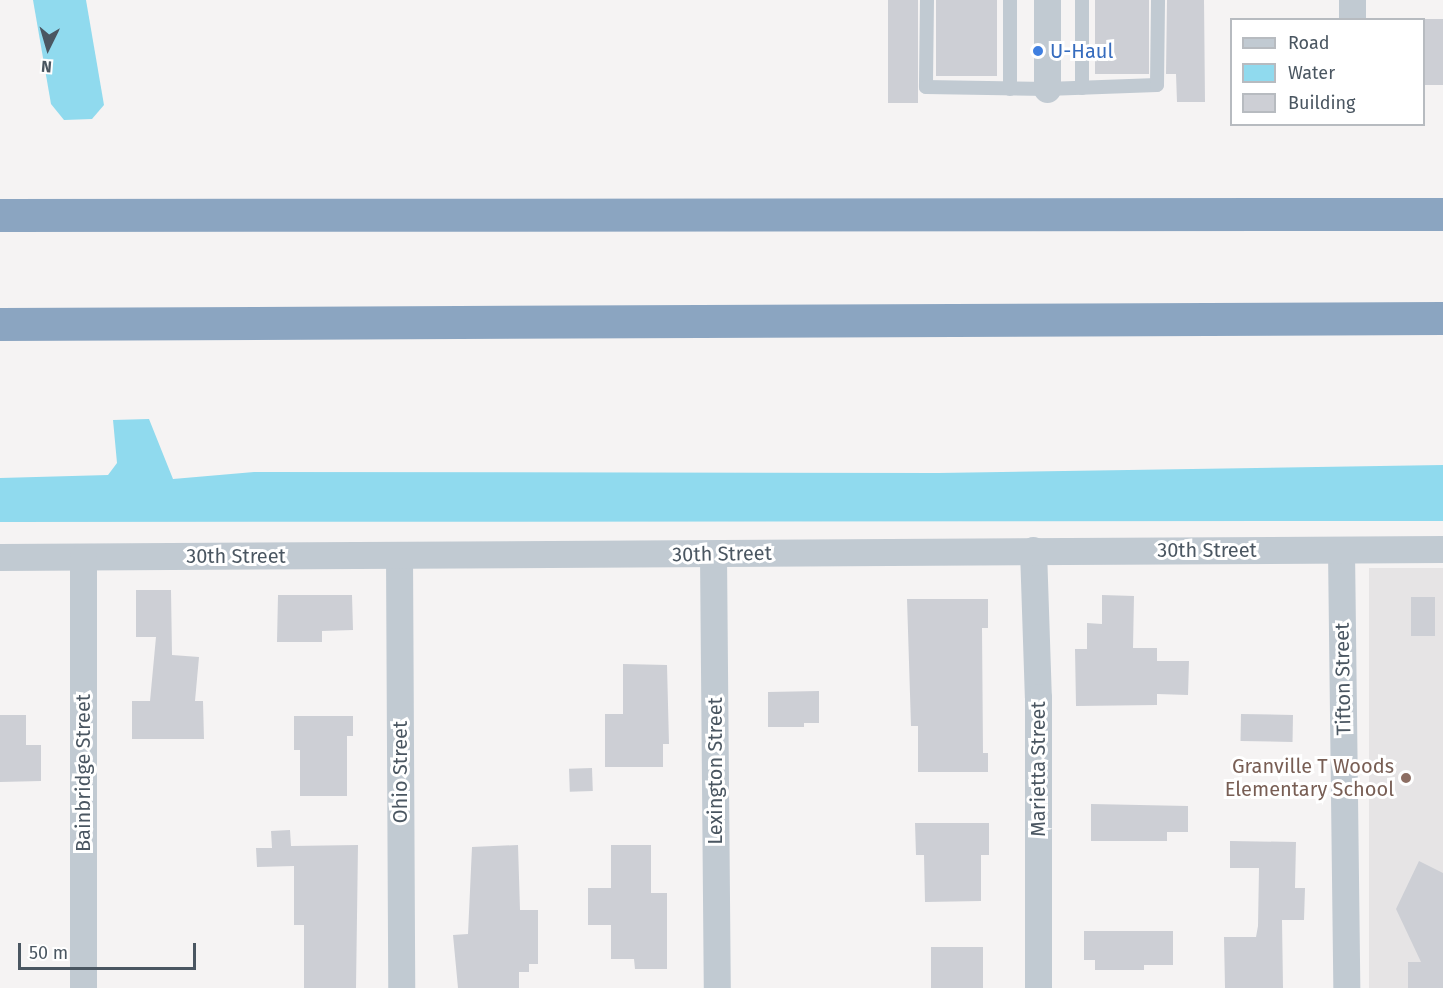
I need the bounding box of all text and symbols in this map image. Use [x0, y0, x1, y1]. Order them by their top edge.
north arrow [18, 18, 78, 78]
legend [1230, 18, 1425, 126]
text: Road [1288, 32, 1330, 54]
place label: U-Haul [1050, 39, 1113, 63]
marker: U-Haul [1031, 44, 1045, 58]
text: N [40, 57, 53, 76]
text: Water [1288, 62, 1335, 84]
text: Building [1288, 92, 1355, 114]
street label: 30th Street [1157, 538, 1257, 562]
street label: 30th Street [672, 541, 772, 567]
street label: 30th Street [186, 544, 286, 568]
street label: Tifton Street [1330, 623, 1356, 735]
street label: Bainbridge Street [71, 694, 95, 852]
street label: Lexington Street [703, 697, 727, 845]
street label: Marietta Street [1026, 701, 1050, 837]
street label: Ohio Street [388, 721, 412, 823]
place label: Granville T Woods Elementary School [1225, 754, 1394, 801]
marker: Granville T Woods Elementary School [1399, 771, 1413, 785]
scale bar [21, 931, 200, 969]
text: 50 m [29, 942, 68, 964]

